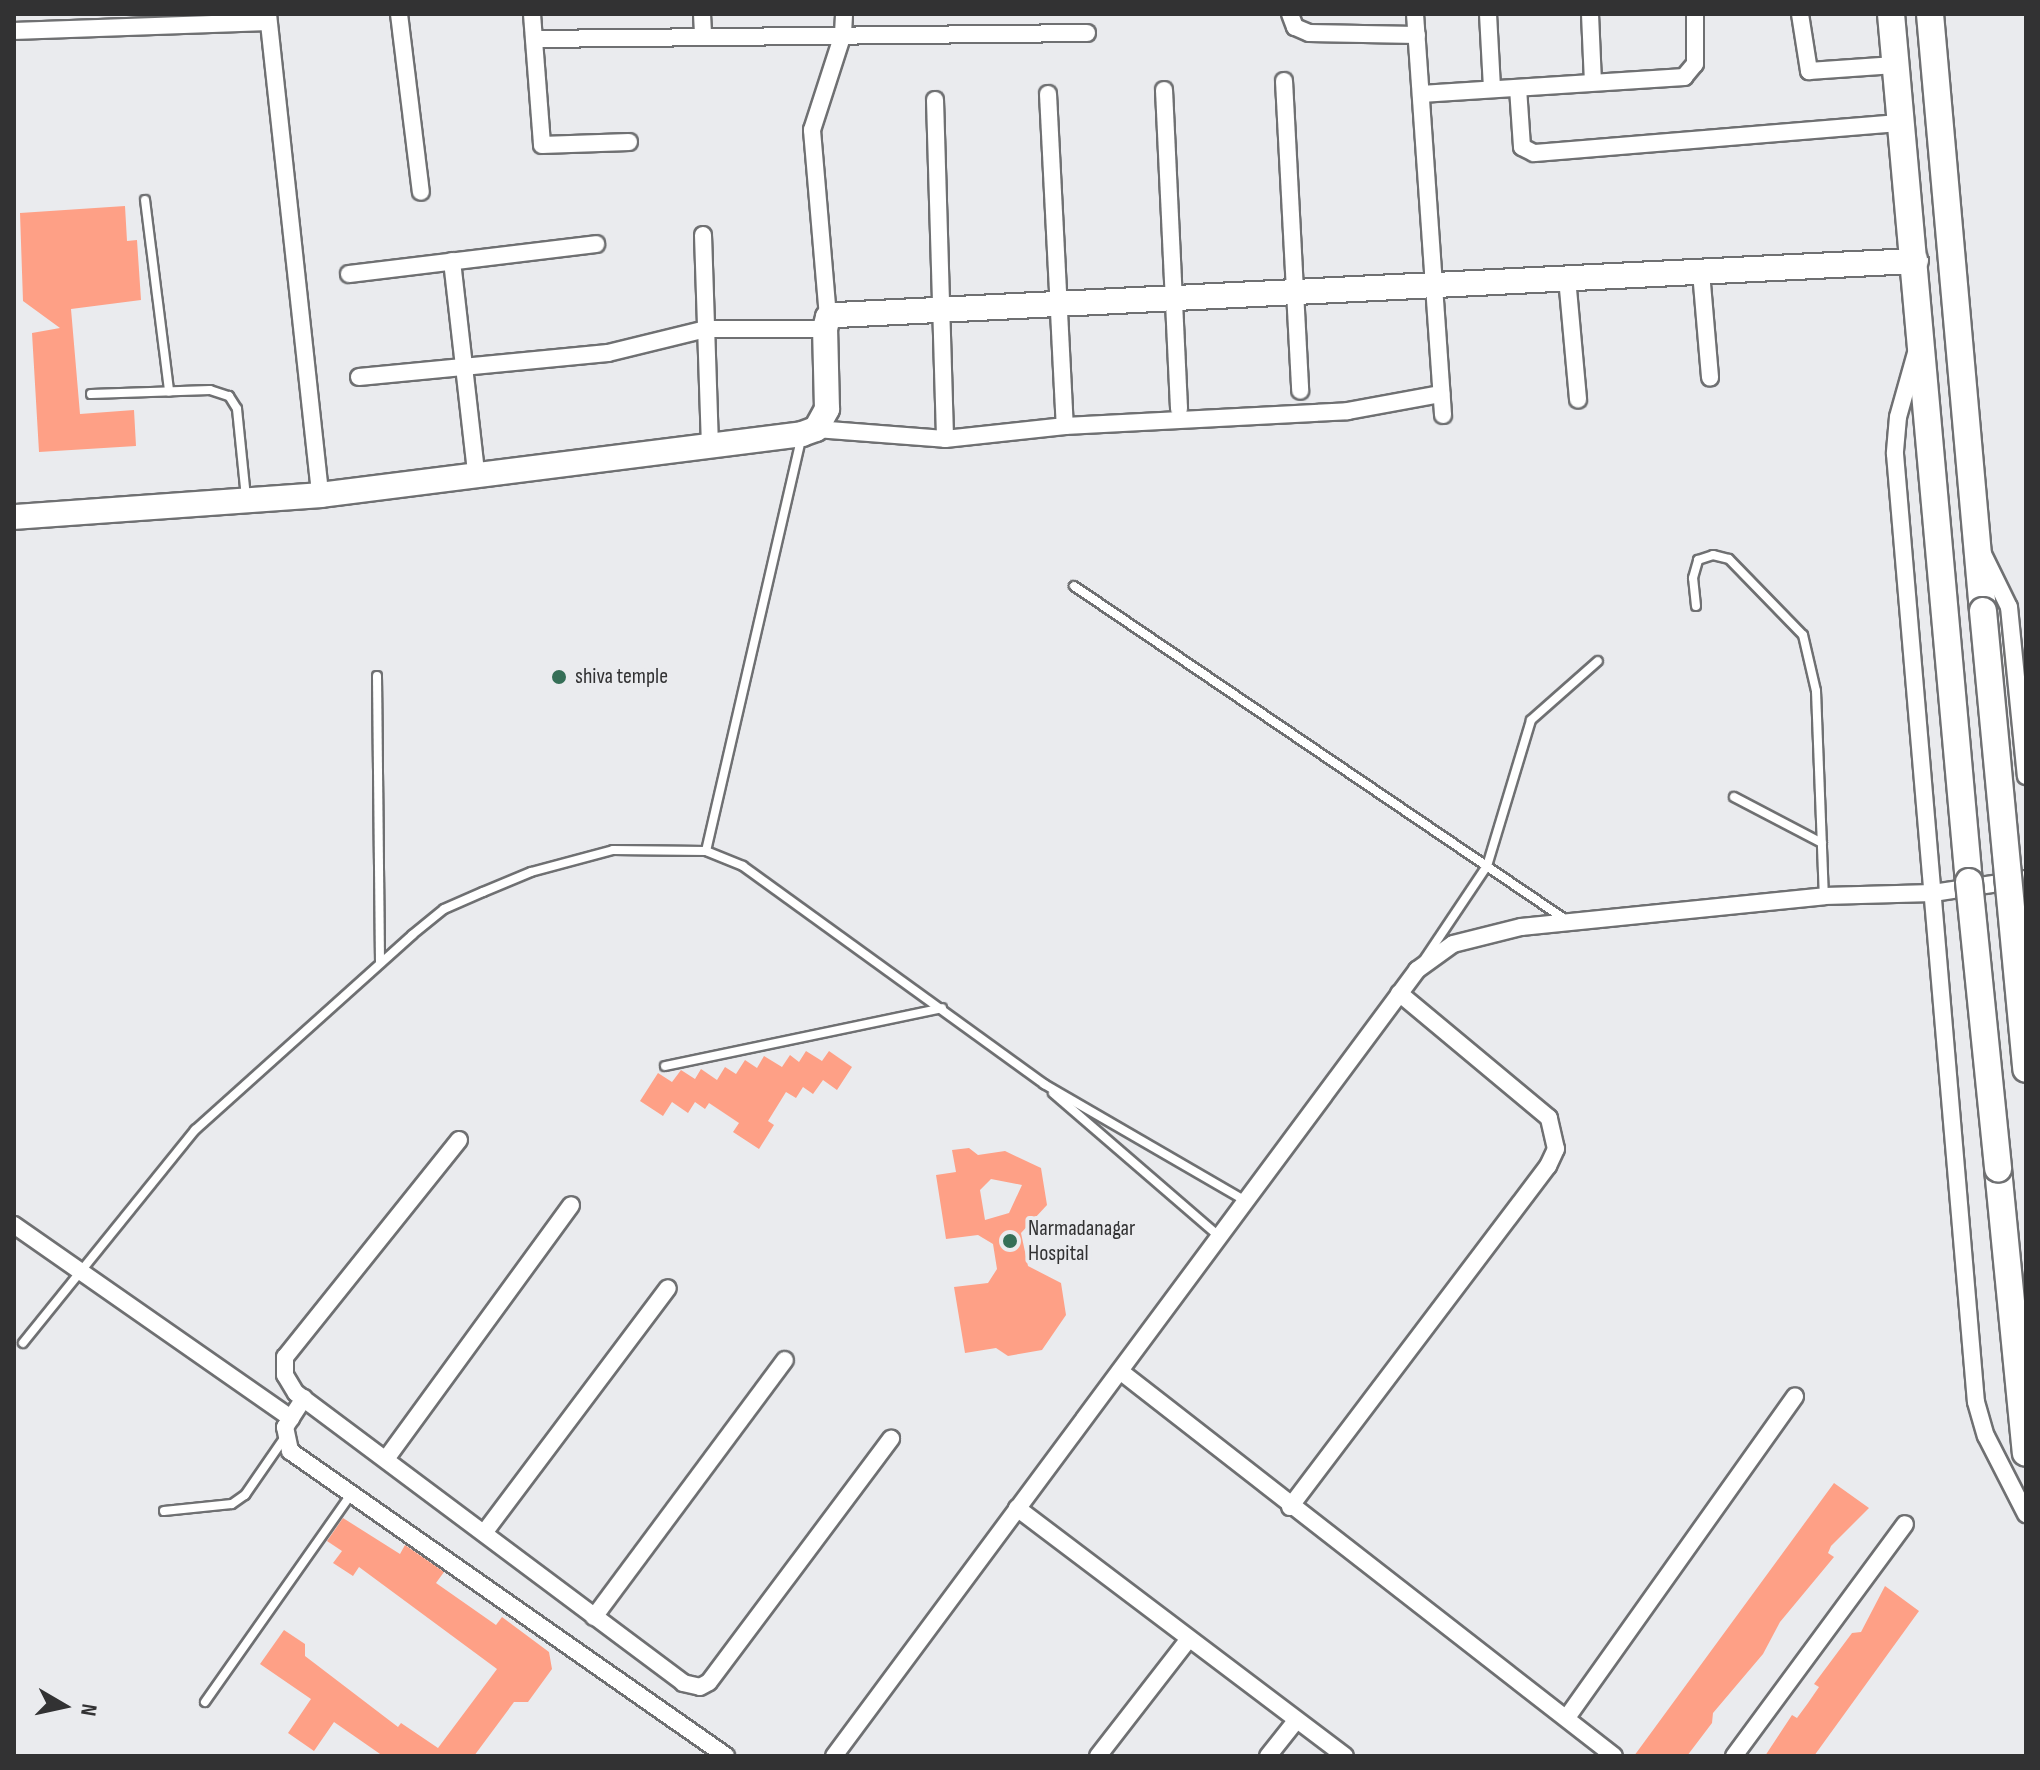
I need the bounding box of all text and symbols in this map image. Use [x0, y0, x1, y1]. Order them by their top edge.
place label: shiva temple [575, 664, 668, 690]
marker: shiva temple [550, 668, 568, 686]
place label: Narmadanagar Hospital [1028, 1215, 1135, 1266]
marker: Narmadanagar Hospital [999, 1230, 1021, 1252]
north arrow [24, 1666, 104, 1746]
text: N [74, 1702, 102, 1718]

